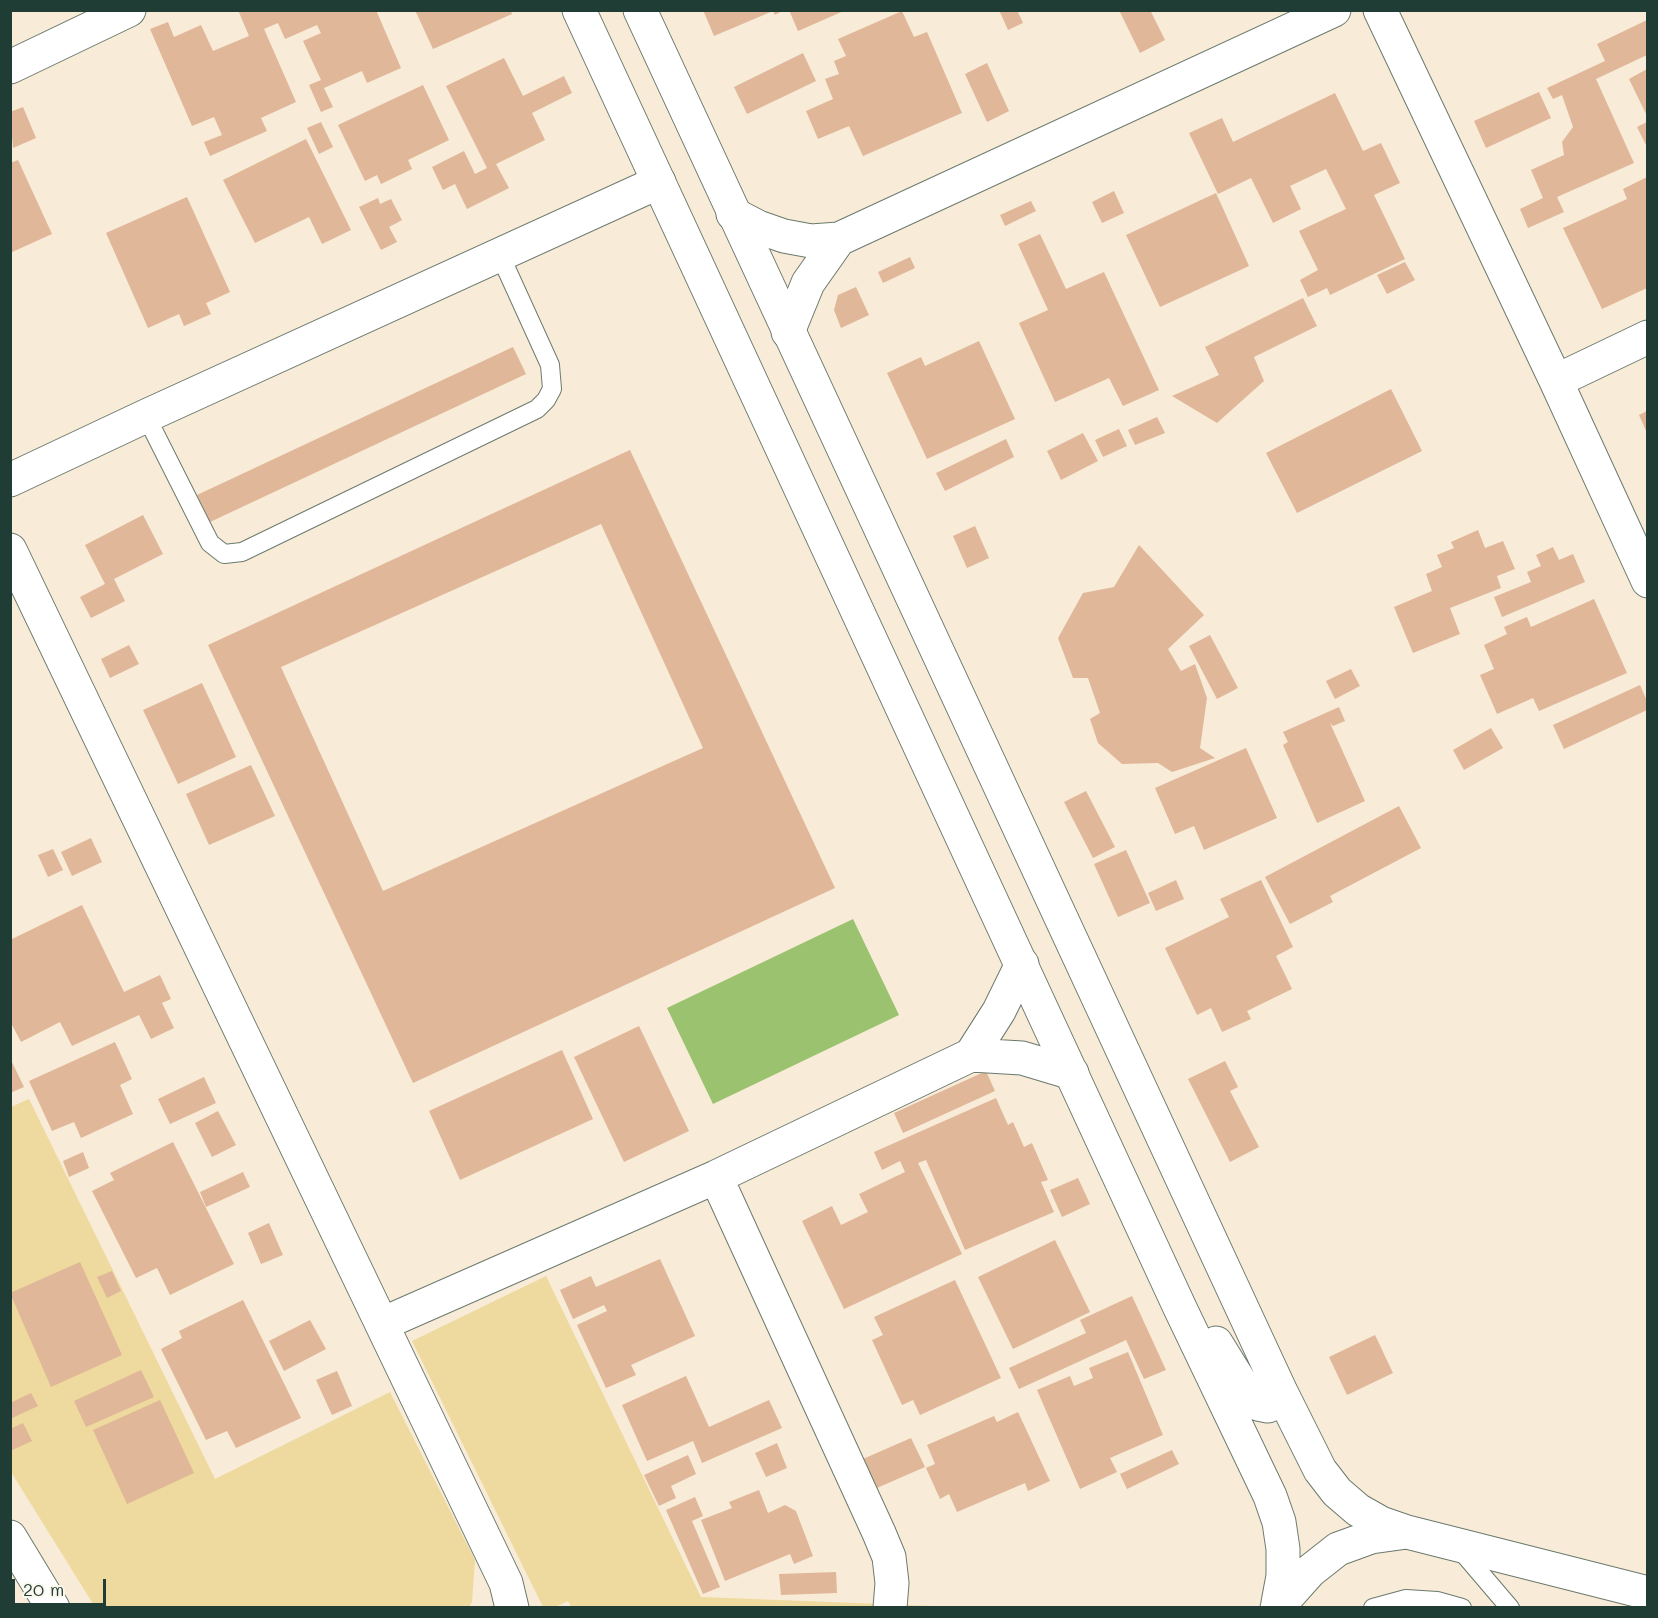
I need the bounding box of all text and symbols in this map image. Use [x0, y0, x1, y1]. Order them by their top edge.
scale bar [15, 1567, 110, 1605]
text: 20 m [23, 1577, 64, 1601]

